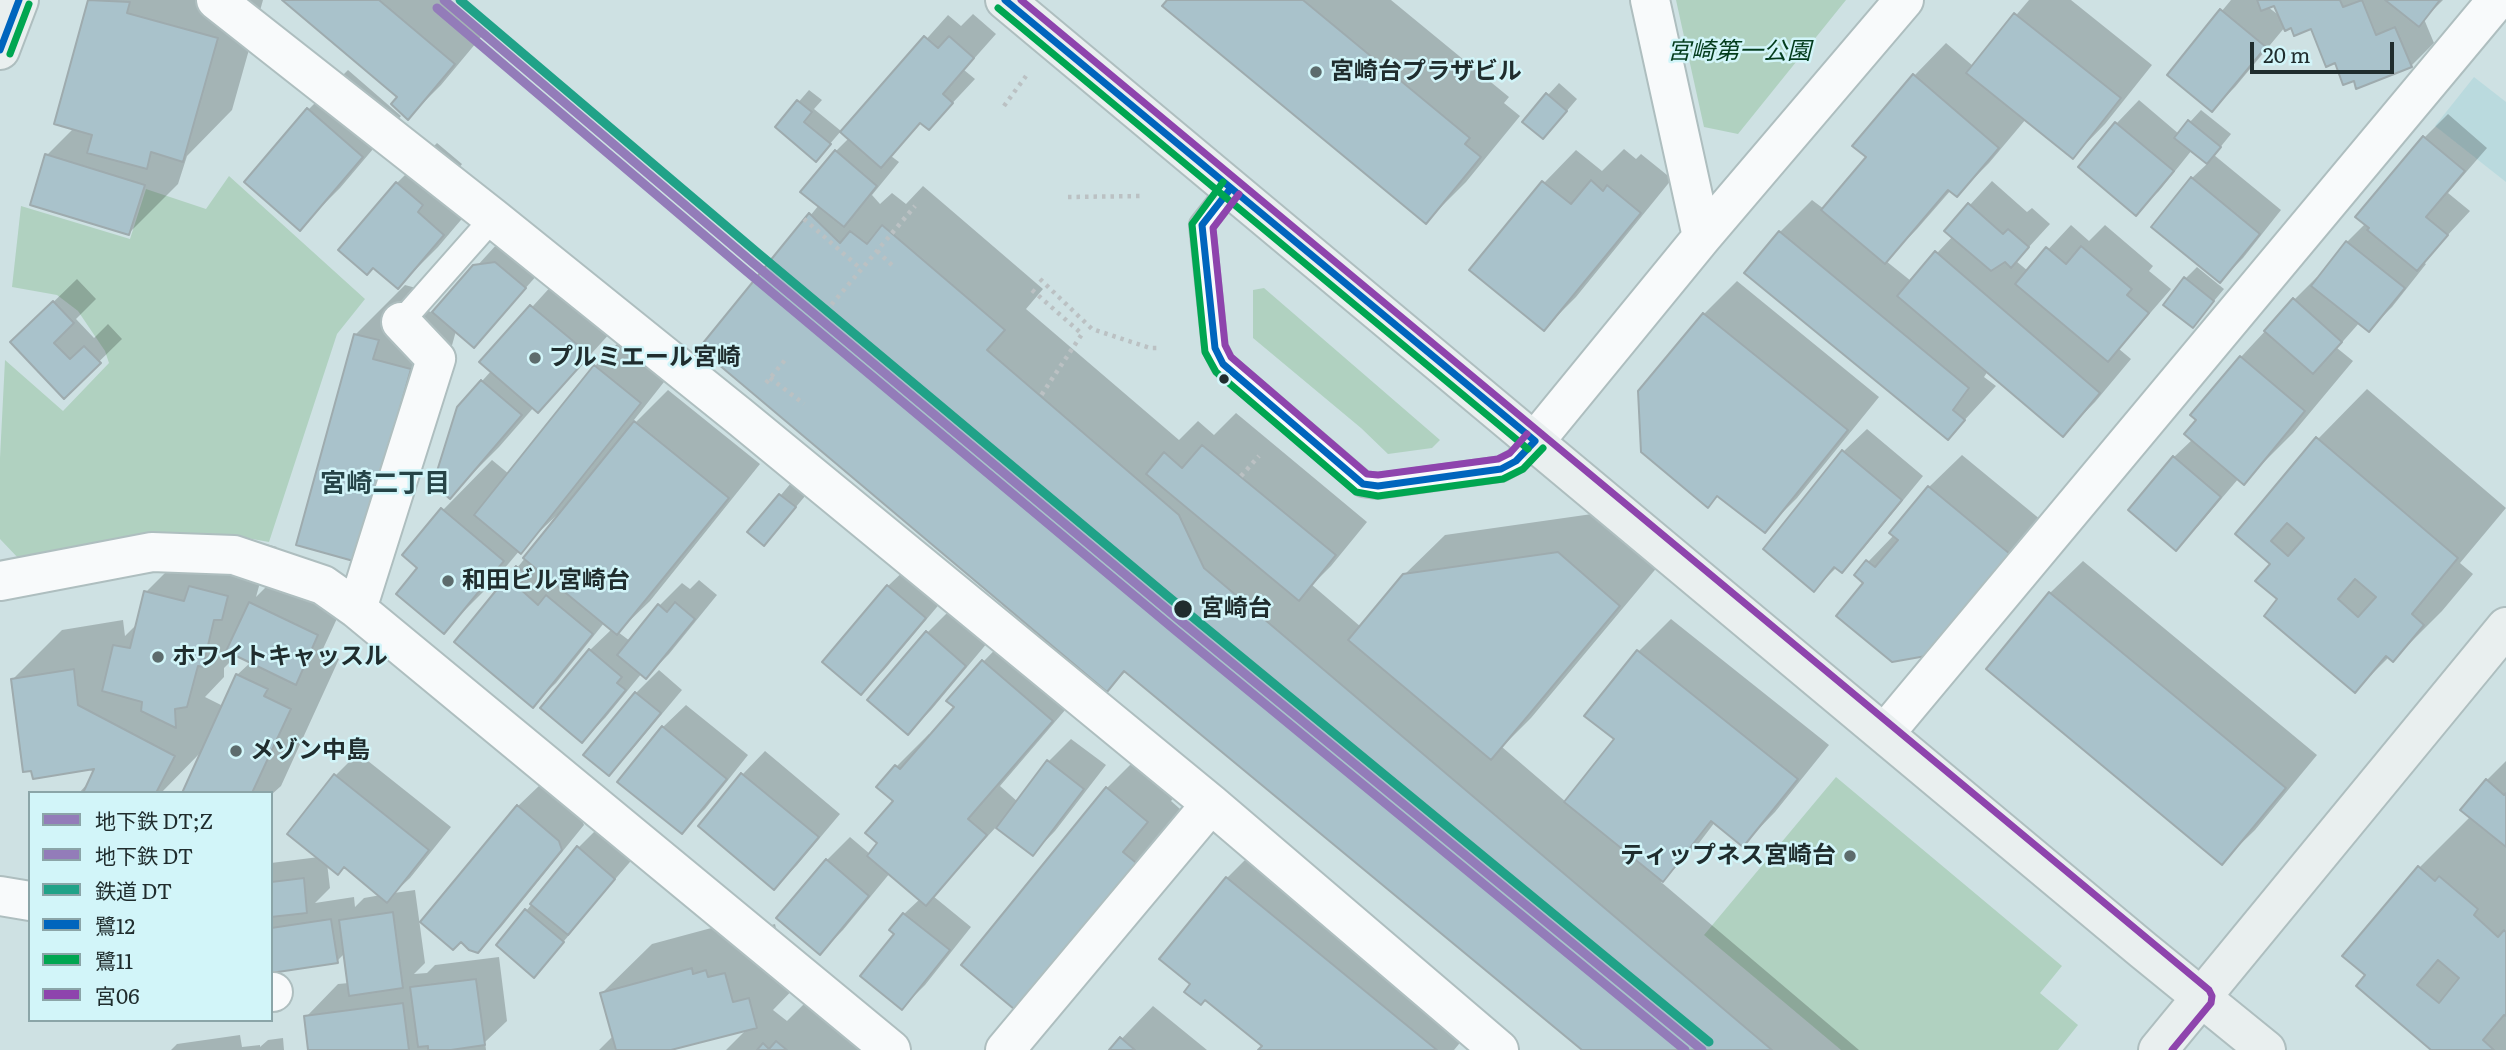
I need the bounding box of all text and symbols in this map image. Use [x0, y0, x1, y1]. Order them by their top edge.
scale bar [2254, 28, 2398, 72]
park label: 宮崎第一公園 [1667, 38, 1811, 66]
text: 20 m [2263, 38, 2310, 69]
place label: 宮崎台プラザビル [1330, 58, 1522, 86]
marker: 宮崎台プラザビル [1308, 64, 1324, 80]
place label: プルミエール宮崎 [549, 344, 741, 372]
marker: プルミエール宮崎 [527, 350, 543, 366]
unlabelled marker [1217, 372, 1231, 386]
district label: 宮崎二丁目 [320, 468, 450, 500]
place label: 和田ビル宮崎台 [462, 567, 630, 595]
marker: 和田ビル宮崎台 [440, 573, 456, 589]
place label: 宮崎台 [1200, 595, 1272, 623]
marker: 宮崎台 [1172, 598, 1194, 620]
place label: ホワイトキャッスル [172, 643, 388, 671]
marker: ホワイトキャッスル [150, 649, 166, 665]
place label: メゾン中島 [250, 737, 370, 765]
marker: メゾン中島 [228, 743, 244, 759]
legend [28, 791, 273, 1022]
text: 地下鉄 DT;Z [95, 804, 213, 835]
text: 地下鉄 DT [95, 839, 193, 870]
place label: ティップネス宮崎台 [1620, 842, 1836, 870]
marker: ティップネス宮崎台 [1842, 848, 1858, 864]
text: 鉄道 DT [95, 874, 172, 905]
text: 鷺12 [95, 909, 135, 940]
text: 鷺11 [95, 944, 133, 975]
text: 宮06 [95, 979, 139, 1010]

